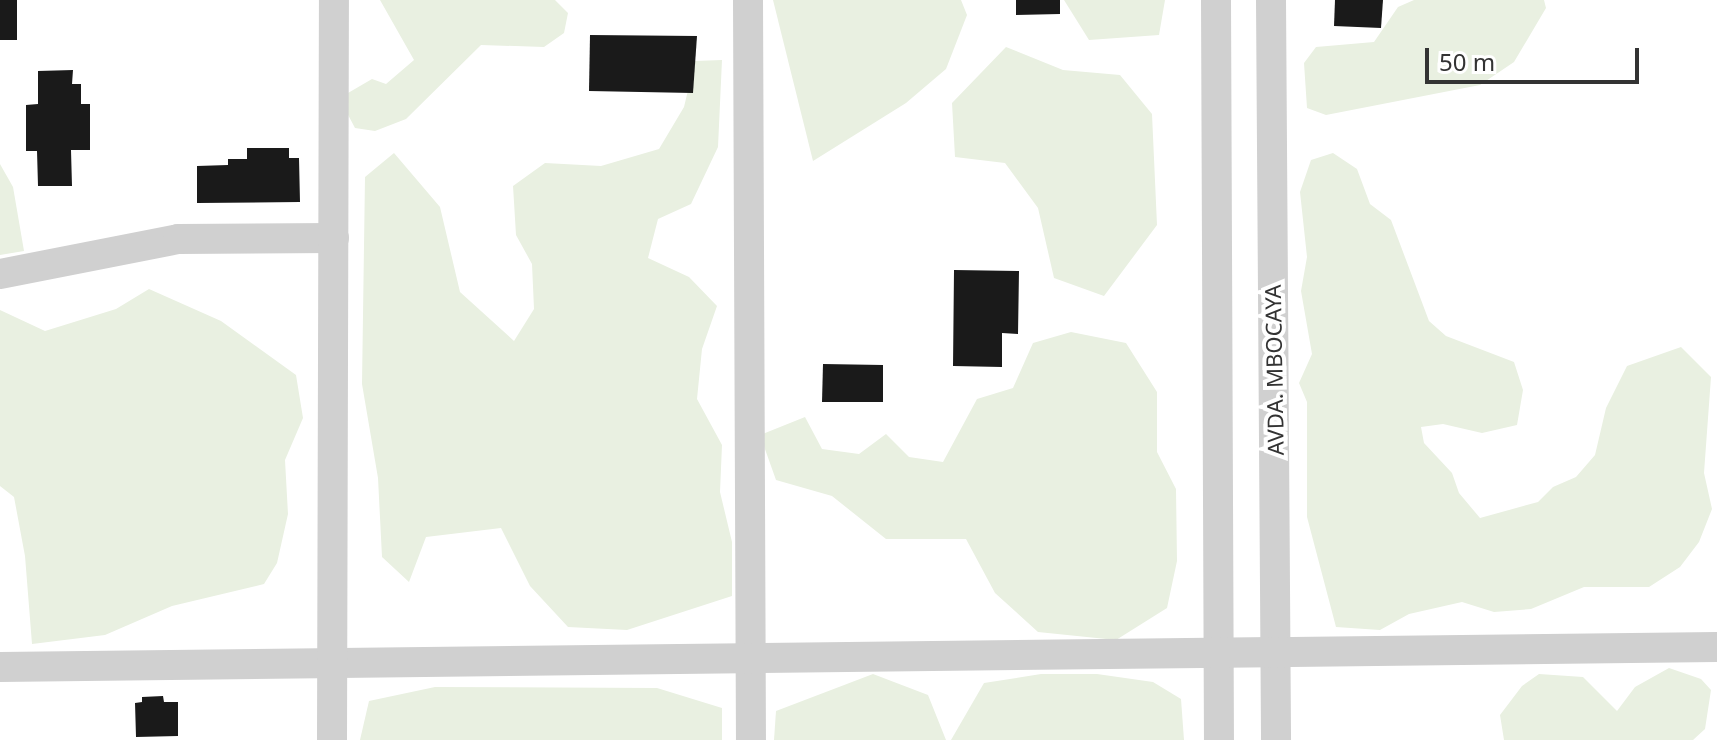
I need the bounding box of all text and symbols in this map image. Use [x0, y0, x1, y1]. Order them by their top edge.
scale bar [1429, 32, 1643, 82]
text: 50 m [1439, 45, 1495, 78]
street label: AVDA. MBOCAYA [1259, 284, 1289, 456]

